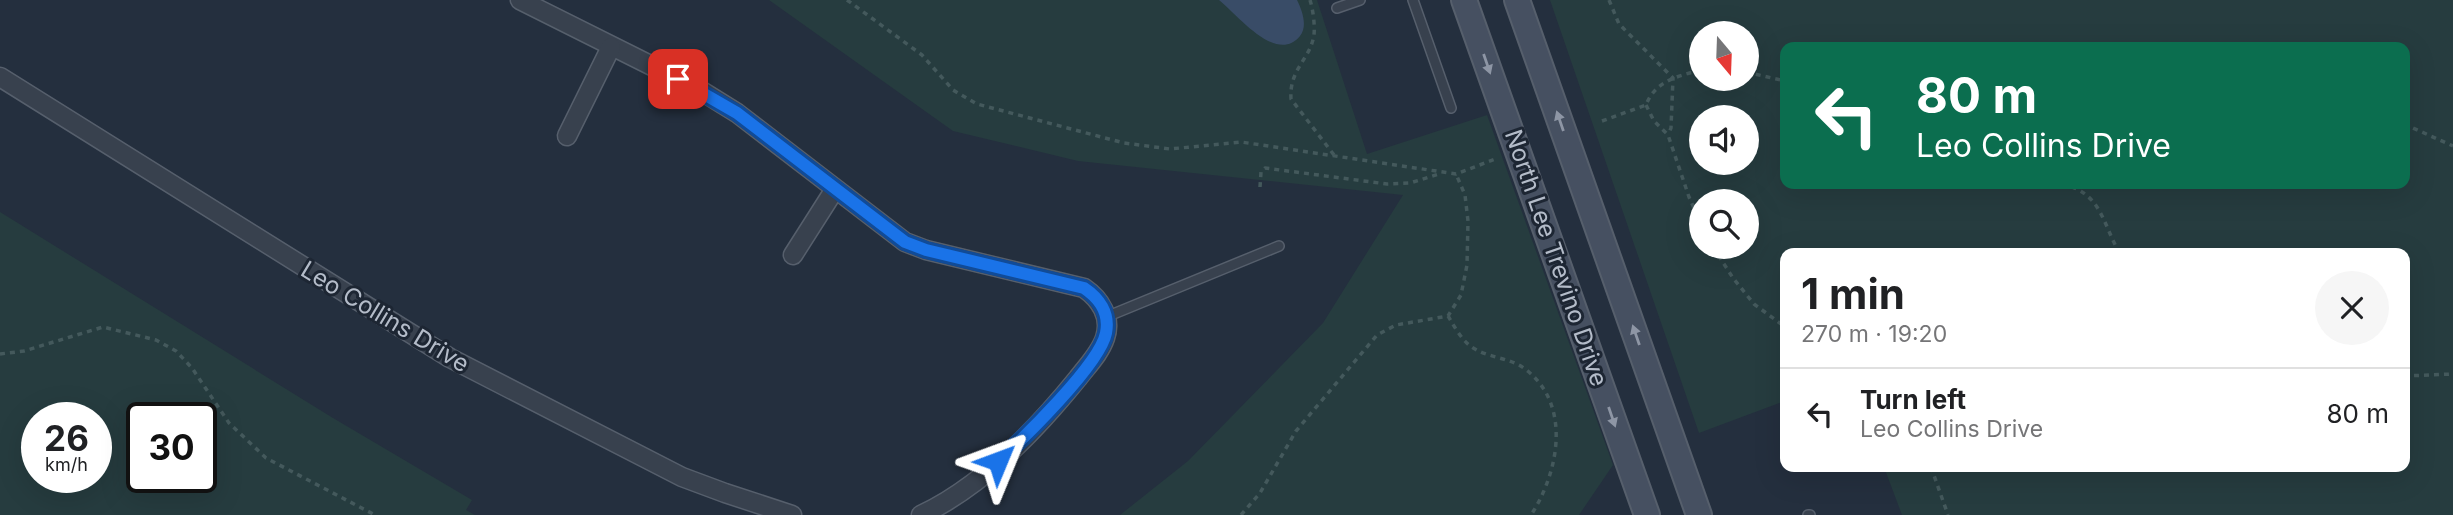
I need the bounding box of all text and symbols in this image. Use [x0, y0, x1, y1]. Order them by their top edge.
north arrow [1689, 21, 1759, 91]
map controls [1689, 21, 1759, 259]
pin [648, 49, 708, 109]
one-way arrow [1482, 54, 1493, 75]
icon: arrive [659, 60, 697, 98]
text: 80 m [1916, 66, 2037, 125]
icon: left [1801, 70, 1892, 161]
button: sound [1689, 105, 1759, 175]
one-way arrow [1554, 110, 1565, 131]
street label: North Lee Trevino Drive [1499, 126, 1614, 390]
text: Leo Collins Drive [1916, 126, 2171, 165]
button: search [1689, 189, 1759, 259]
street label: Leo Collins Drive [296, 255, 475, 378]
text: 1 min [1801, 268, 1905, 319]
button: close [2315, 271, 2389, 345]
text: 270 m · 19:20 [1801, 320, 1947, 348]
one-way arrow [1630, 325, 1641, 346]
text: Turn left [1860, 384, 1966, 415]
icon: left [1801, 395, 1839, 433]
text: 80 m [2326, 398, 2389, 429]
speed limit sign: 30 [126, 402, 217, 493]
one-way arrow [1607, 407, 1618, 428]
text: Leo Collins Drive [1860, 415, 2043, 443]
text: 26 [44, 417, 89, 459]
position arrow [961, 424, 1035, 498]
text: km/h [45, 454, 88, 475]

